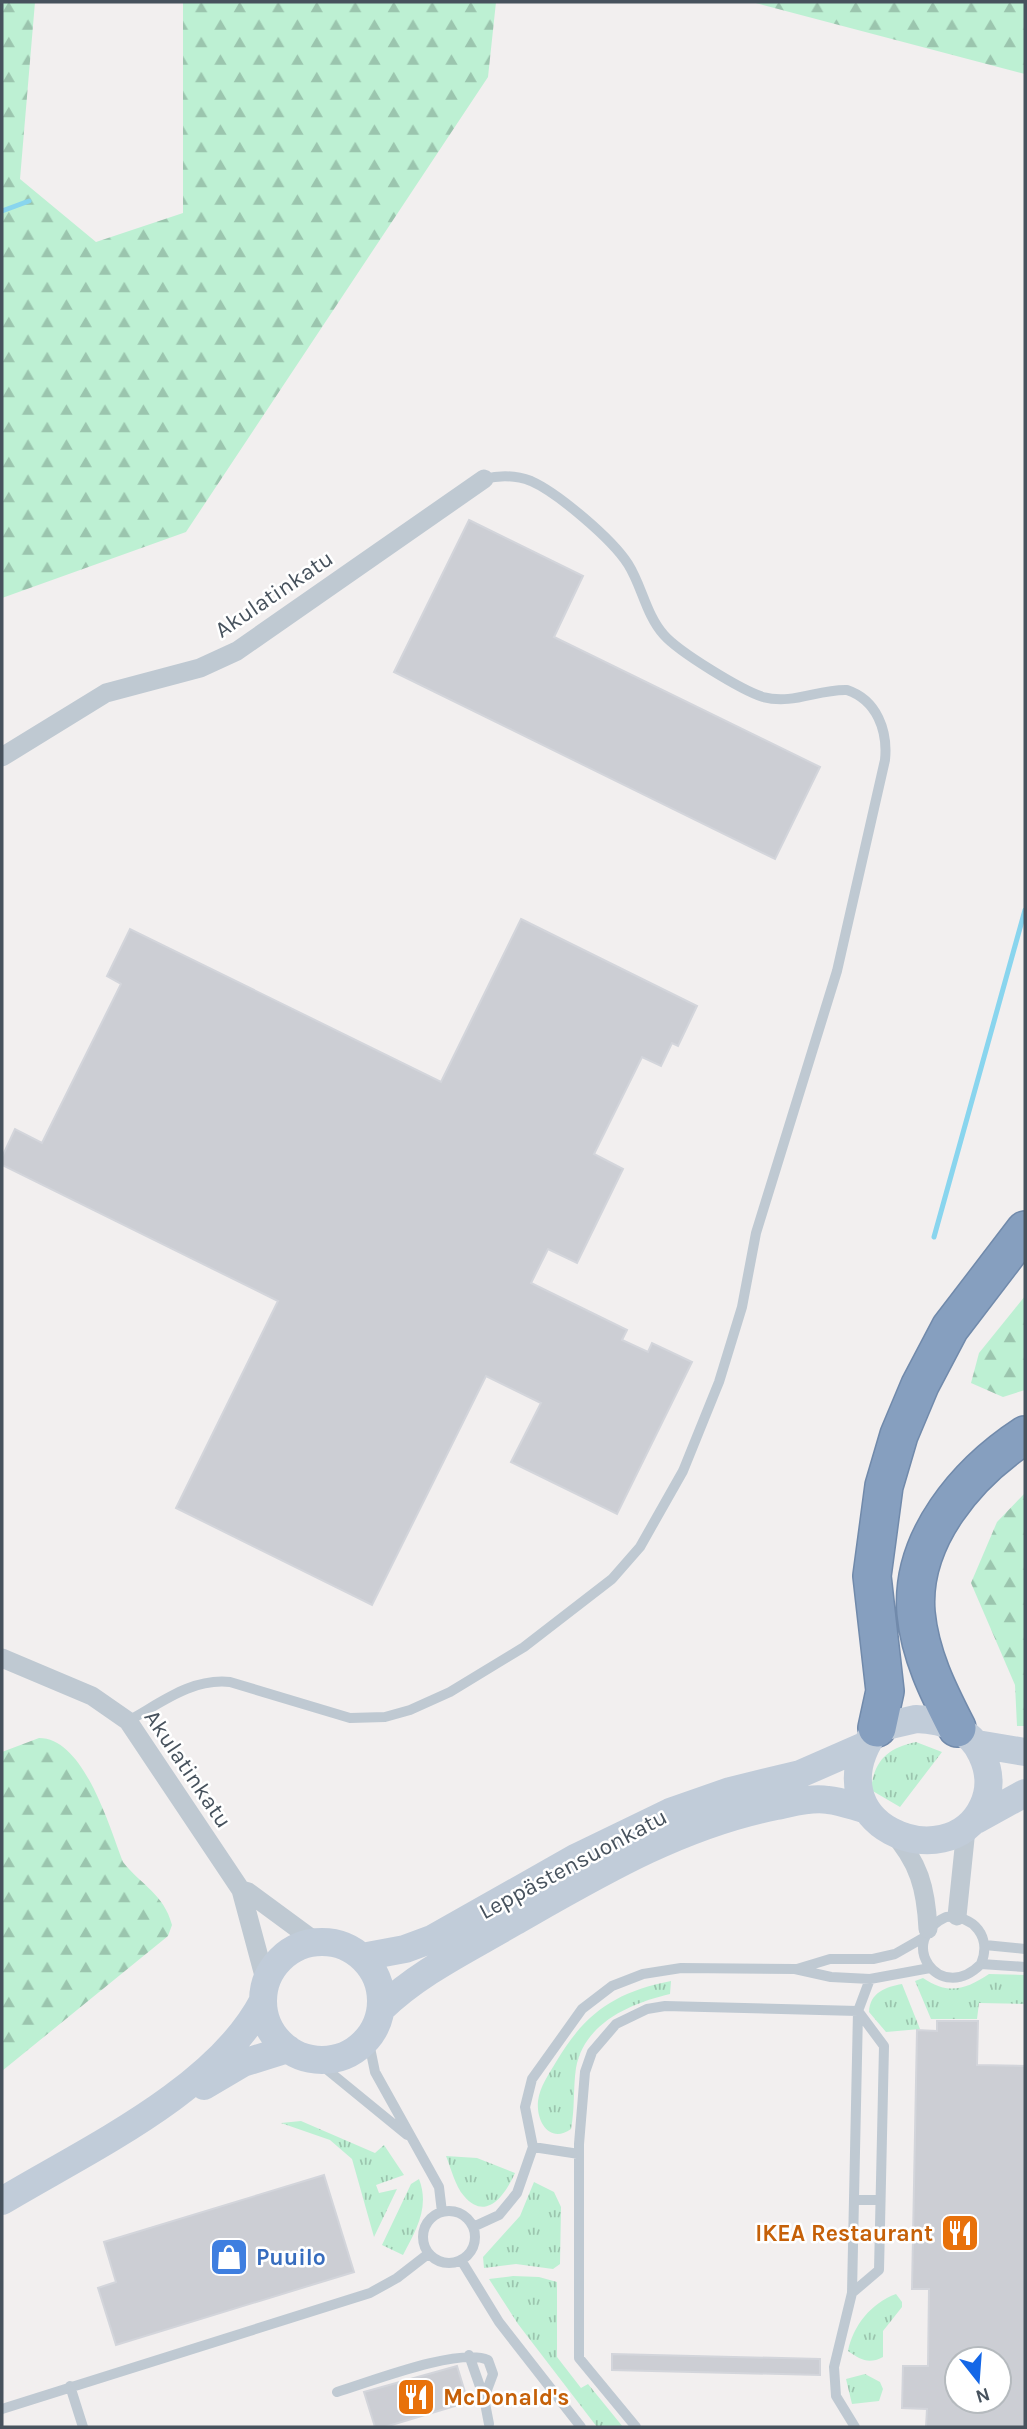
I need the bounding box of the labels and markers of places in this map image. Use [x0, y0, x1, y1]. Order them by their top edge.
restaurant icon: IKEA Restaurant [939, 2212, 981, 2254]
place label: IKEA Restaurant [755, 2220, 933, 2247]
shop icon: Puuilo [208, 2236, 250, 2278]
place label: Puuilo [256, 2244, 326, 2271]
restaurant icon: McDonald's [395, 2376, 437, 2418]
place label: McDonald's [443, 2384, 569, 2411]

